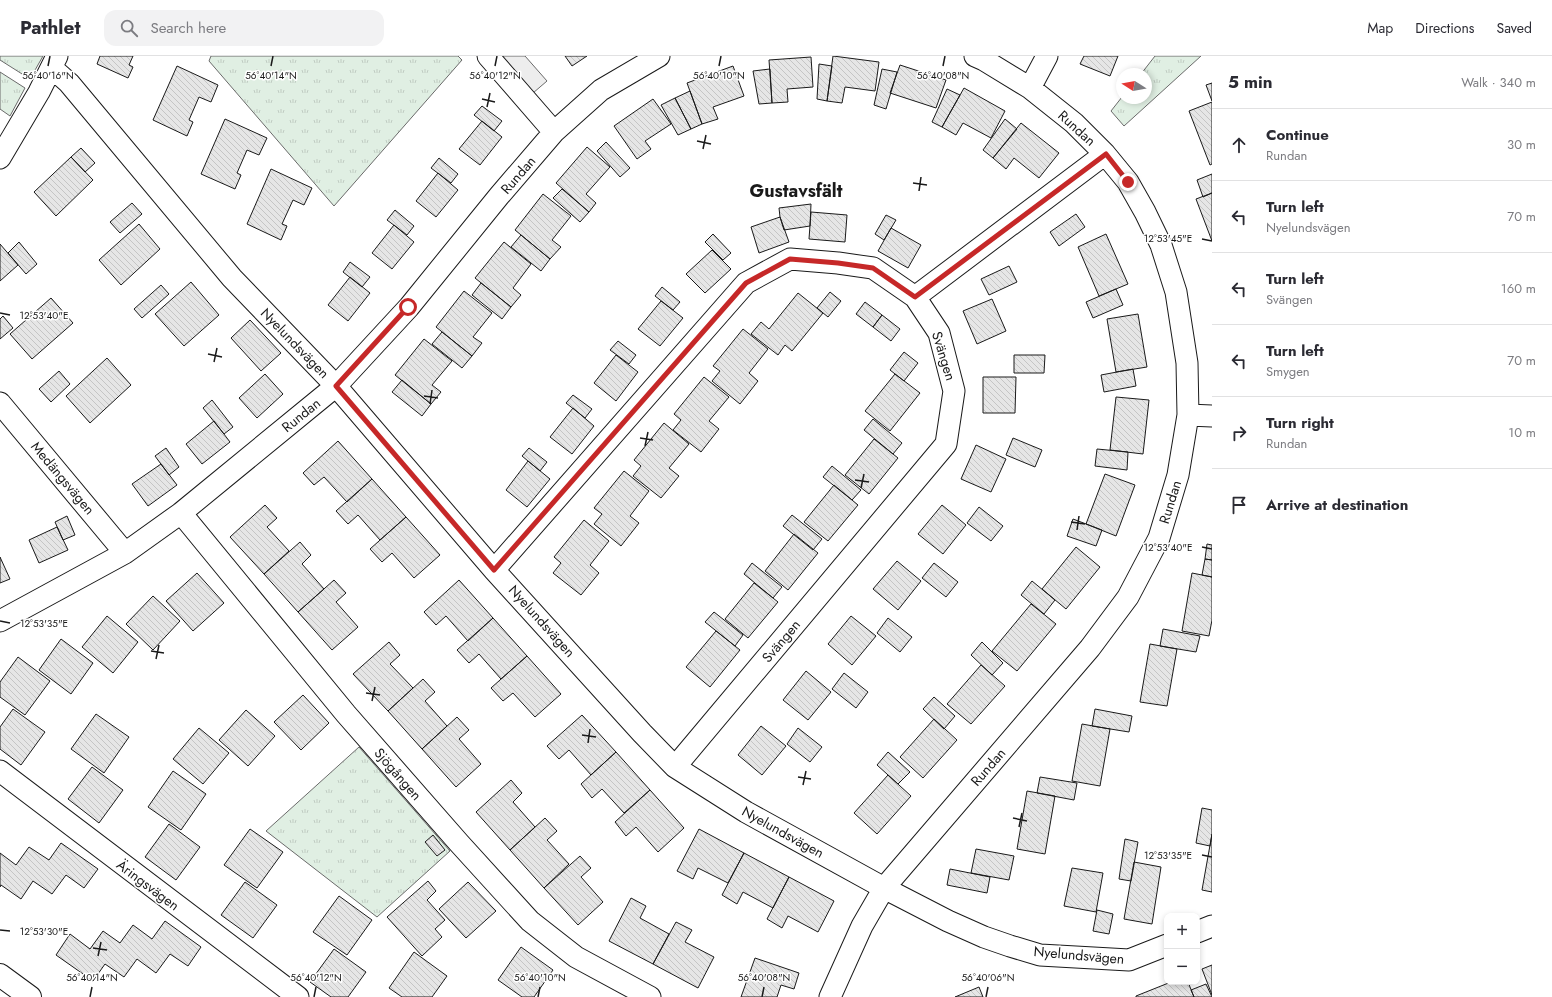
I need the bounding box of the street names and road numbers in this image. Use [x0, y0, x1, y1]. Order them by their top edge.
street label: Rundan [1054, 106, 1100, 150]
street label: Rundan [496, 152, 540, 198]
street label: Nyelundsvägen [256, 303, 334, 383]
street label: Svängen [927, 329, 961, 383]
street label: Rundan [277, 393, 325, 437]
street label: Medängsvägen [27, 437, 99, 519]
street label: Rundan [1154, 478, 1186, 526]
street label: Nyelundsvägen [504, 581, 580, 661]
street label: Svängen [757, 615, 805, 667]
street label: Sjögången [370, 743, 426, 805]
street label: Rundan [966, 744, 1010, 790]
street label: Nyelundsvägen [738, 801, 828, 863]
street label: Äringsvägen [112, 855, 184, 915]
street label: Nyelundsvägen [1033, 941, 1125, 969]

